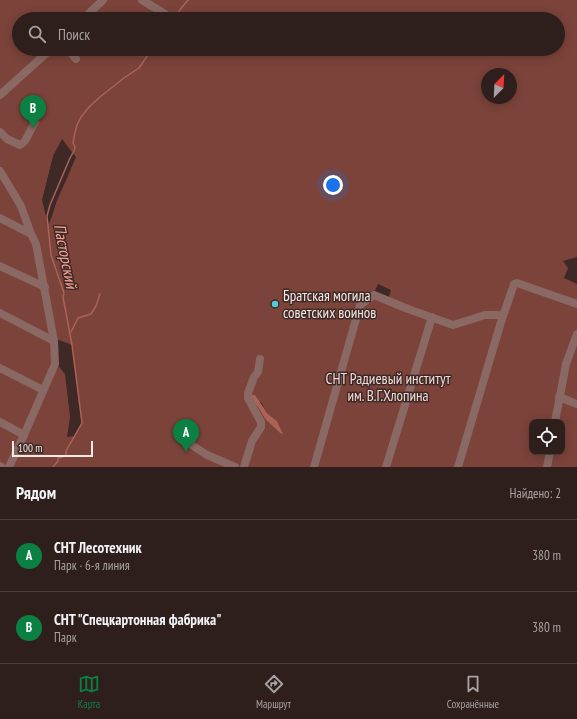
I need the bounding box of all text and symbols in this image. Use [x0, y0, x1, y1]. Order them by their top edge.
search box [12, 12, 565, 56]
icon: search [26, 23, 48, 45]
text: Поиск [58, 25, 90, 44]
north arrow [481, 68, 517, 104]
pin: B [20, 95, 46, 128]
your location [323, 175, 343, 195]
water label: Пасторский [50, 222, 82, 292]
place label: Братская могила советских воинов [283, 286, 376, 322]
marker: Братская могила советских воинов [270, 299, 280, 309]
park label: СНТ Радиевый институт им. В.Г.Хлопина [326, 369, 451, 405]
pin: A [173, 419, 199, 452]
map controls [529, 419, 565, 455]
button: locate [529, 419, 565, 455]
scale bar [12, 439, 93, 458]
text: 100 m [18, 441, 42, 455]
text: Рядом [16, 482, 56, 504]
text: Найдено: 2 [510, 485, 561, 502]
text: СНТ Лесотехник [54, 538, 142, 557]
text: A [26, 547, 32, 564]
text: 380 m [532, 547, 561, 564]
text: Парк · 6-я линия [54, 557, 130, 574]
text: СНТ "Спецкартонная фабрика" [54, 610, 221, 629]
text: B [26, 619, 32, 636]
text: 380 m [532, 619, 561, 636]
text: Парк [54, 629, 77, 646]
tab: Карта [78, 673, 100, 711]
tab: Маршрут [256, 673, 291, 711]
tab: Сохранённые [447, 673, 499, 711]

